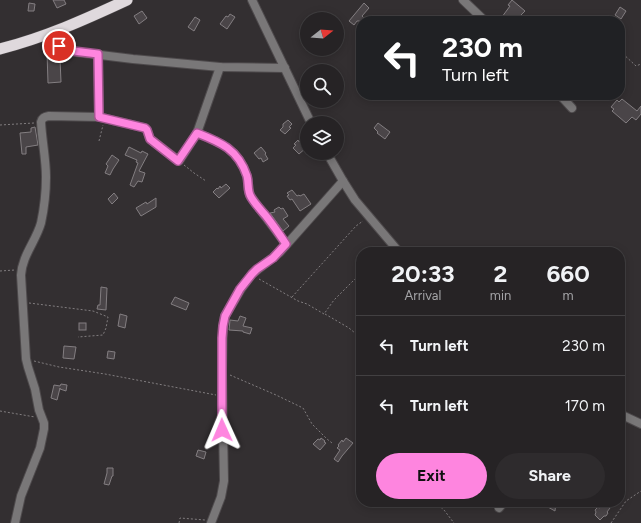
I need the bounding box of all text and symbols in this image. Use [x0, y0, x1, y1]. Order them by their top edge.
north arrow [300, 12, 344, 56]
map controls [300, 12, 344, 160]
pin [42, 29, 76, 63]
text: 230 m [442, 30, 523, 64]
icon: left [376, 32, 428, 84]
icon: arrive [48, 35, 70, 57]
button: search [300, 64, 344, 108]
text: Turn left [442, 64, 509, 86]
button: layers [300, 116, 344, 160]
text: 20:33 [391, 259, 455, 288]
text: 2 [494, 259, 507, 288]
text: 660 [546, 259, 590, 288]
text: Arrival [405, 288, 441, 303]
text: min [490, 288, 511, 303]
text: m [563, 288, 574, 303]
icon: left [376, 335, 398, 357]
text: Turn left [410, 337, 468, 355]
text: 230 m [562, 337, 605, 355]
icon: left [376, 395, 398, 417]
text: Turn left [410, 397, 468, 415]
text: 170 m [565, 397, 605, 415]
position arrow [201, 409, 243, 451]
button: Exit [376, 453, 487, 499]
button: Share [495, 453, 605, 499]

